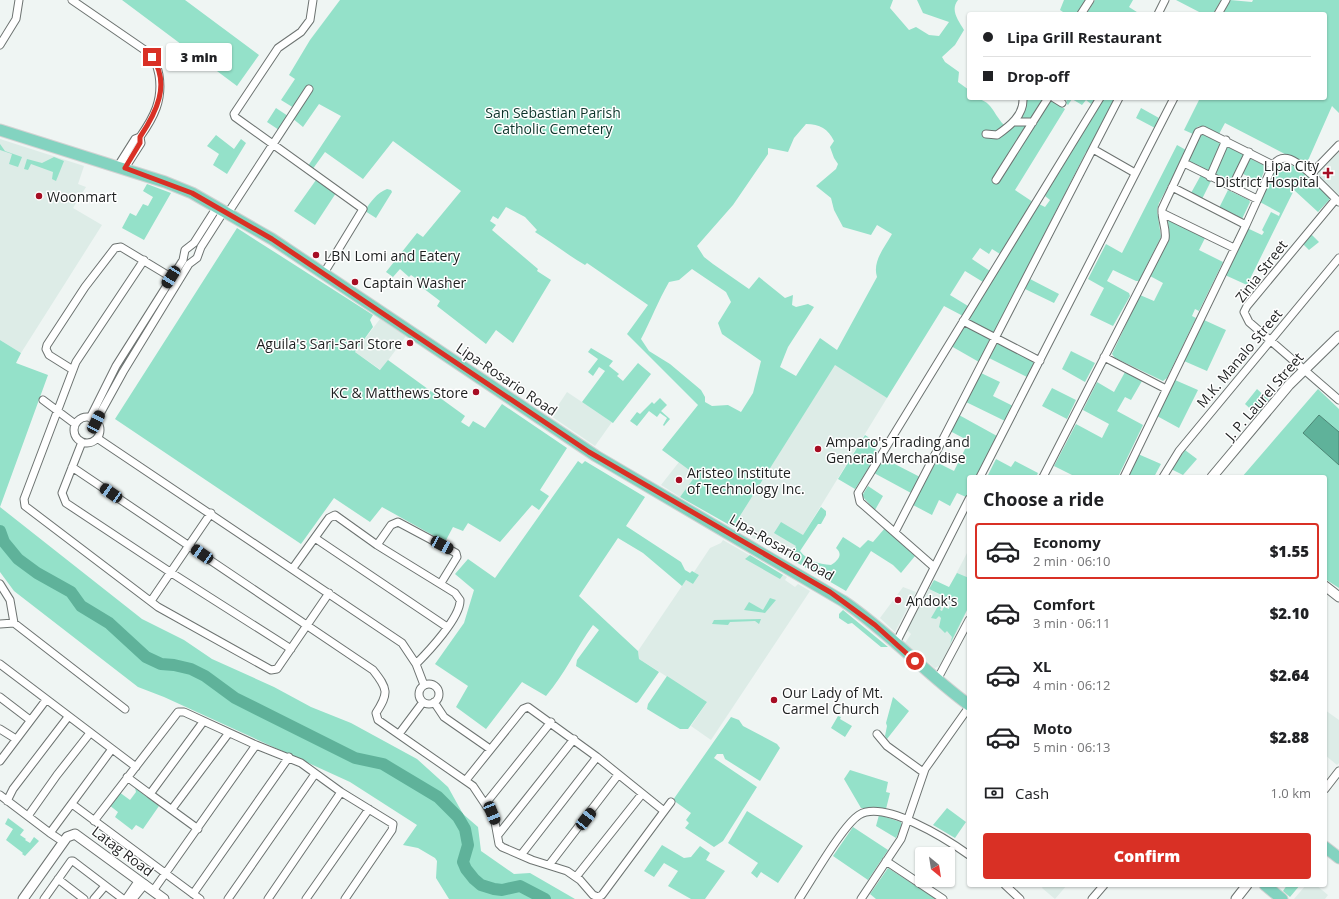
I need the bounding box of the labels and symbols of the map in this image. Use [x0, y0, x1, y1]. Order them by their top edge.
callout: 3 min [166, 43, 232, 71]
route end [143, 48, 161, 66]
park label: San Sebastian Parish Catholic Cemetery [485, 103, 621, 138]
place label: Lipa City District Hospital [1215, 156, 1320, 191]
marker: Lipa City District Hospital [1322, 167, 1334, 179]
place label: Woonmart [47, 187, 117, 206]
marker: Woonmart [34, 191, 44, 201]
street label: Zinia Street [1231, 236, 1291, 306]
place label: LBN Lomi and Eatery [324, 246, 461, 265]
marker: LBN Lomi and Eatery [311, 250, 321, 260]
car [160, 264, 182, 290]
place label: Captain Washer [363, 273, 467, 292]
marker: Captain Washer [350, 277, 360, 287]
street label: M.K. Manalo Street [1192, 305, 1286, 411]
place label: Aguila's Sari-Sari Store [256, 334, 402, 353]
marker: Aguila's Sari-Sari Store [405, 338, 415, 348]
street label: Lipa-Rosario Road [453, 338, 561, 420]
street label: J. P. Laurel Street [1219, 348, 1307, 445]
place label: KC & Matthews Store [331, 383, 468, 402]
marker: KC & Matthews Store [471, 387, 481, 397]
car [85, 409, 107, 435]
place label: Amparo's Trading and General Merchandise [826, 432, 970, 467]
marker: Amparo's Trading and General Merchandise [813, 444, 823, 454]
place label: Aristeo Institute of Technology Inc. [687, 463, 805, 498]
marker: Aristeo Institute of Technology Inc. [674, 475, 684, 485]
car [98, 481, 124, 505]
street label: Lipa-Rosario Road [726, 509, 838, 585]
car [429, 534, 455, 556]
car [189, 542, 215, 566]
place label: Andok's [906, 591, 958, 610]
marker: Andok's [893, 595, 903, 605]
route start [906, 652, 924, 670]
place label: Our Lady of Mt. Carmel Church [782, 683, 883, 718]
marker: Our Lady of Mt. Carmel Church [769, 695, 779, 705]
car [482, 800, 502, 826]
car [574, 806, 598, 832]
street label: Latag Road [88, 822, 158, 880]
north arrow [915, 847, 955, 887]

